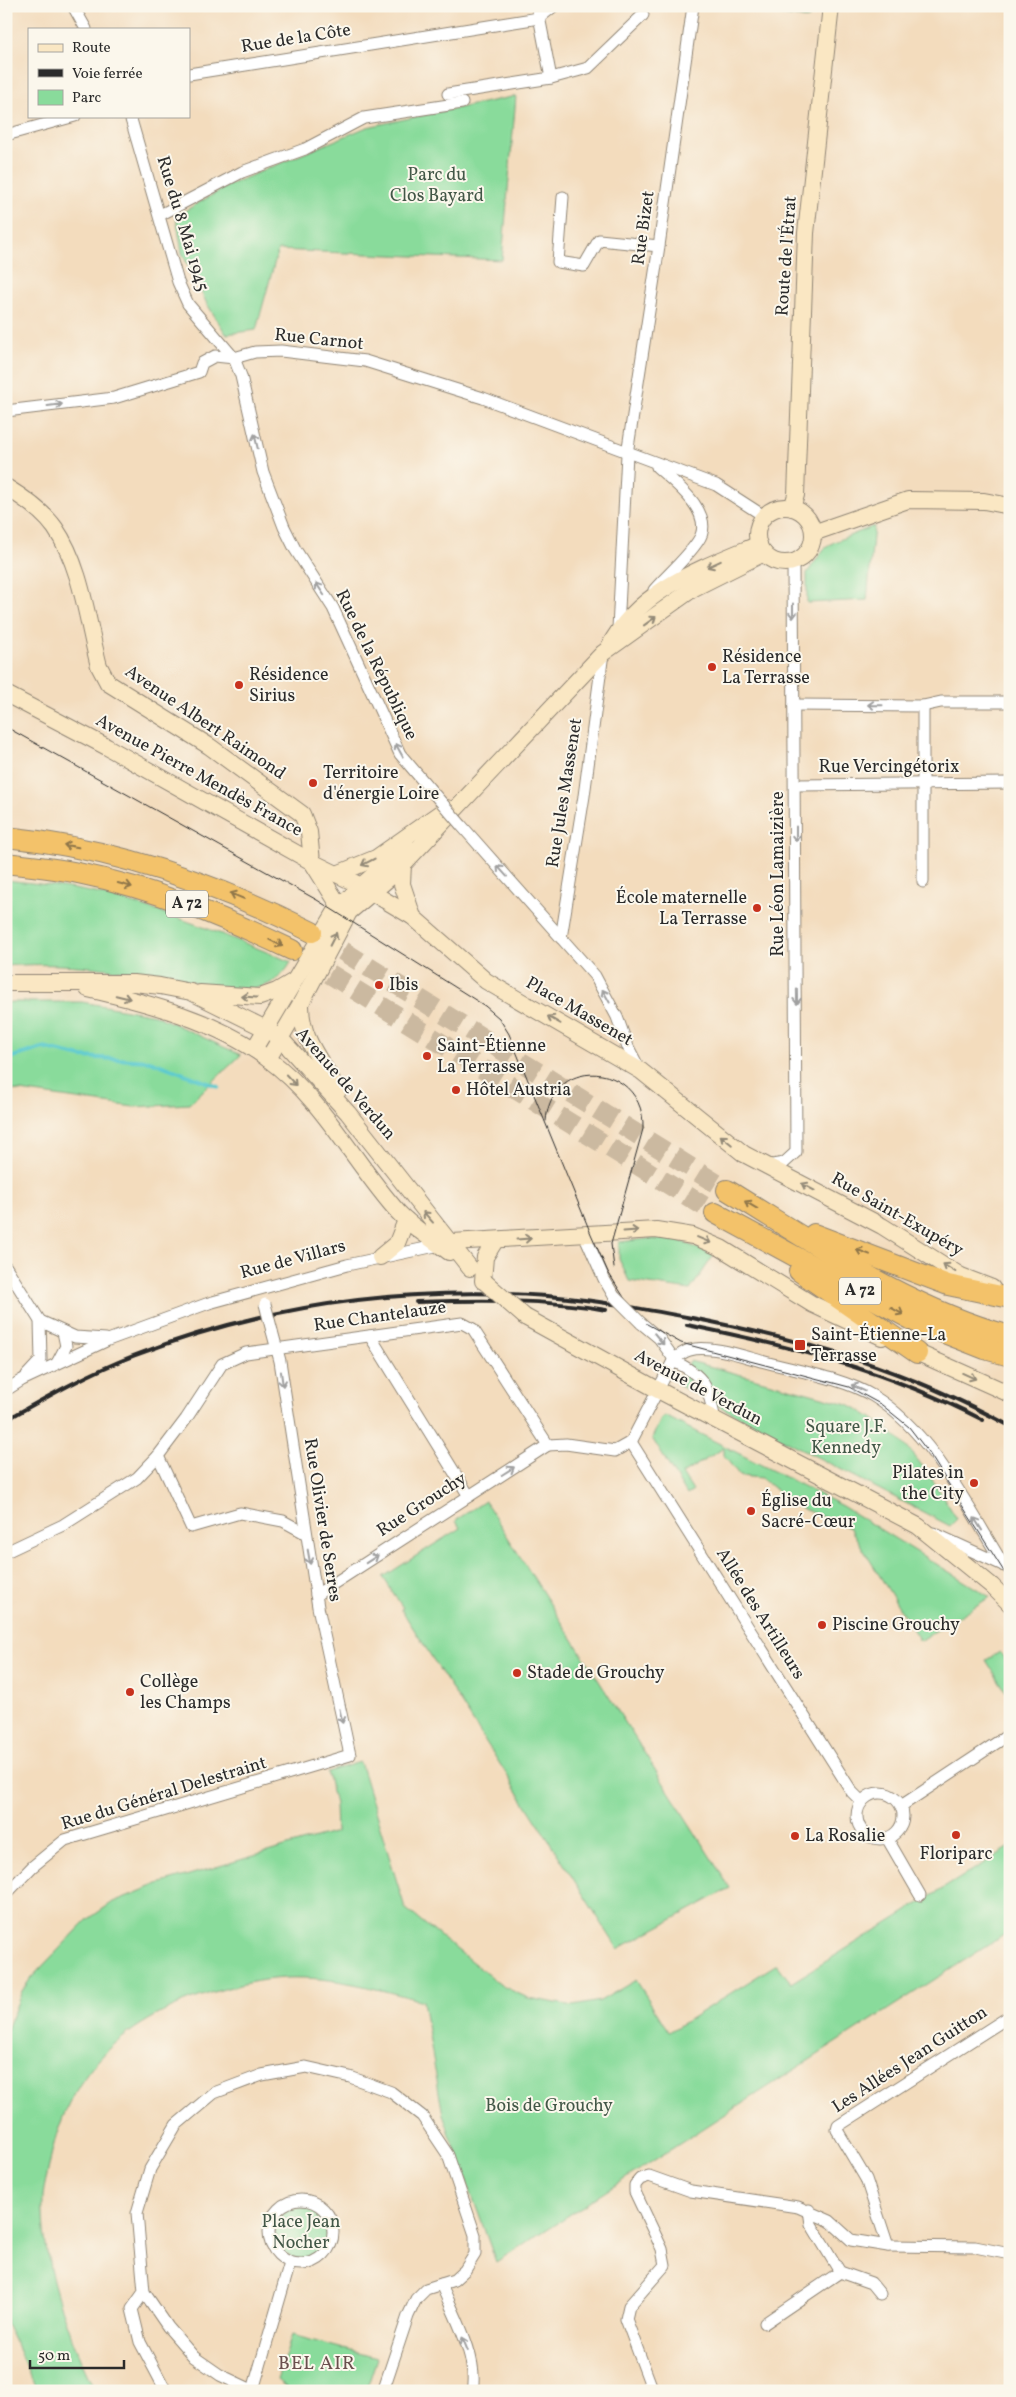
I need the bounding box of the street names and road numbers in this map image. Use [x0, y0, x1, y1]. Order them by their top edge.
street label: Rue de la Côte [239, 18, 353, 60]
street label: Rue du 8 Mai 1945 [149, 153, 215, 295]
street label: Rue Bizet [626, 189, 662, 267]
street label: Route de l'Étrat [770, 195, 804, 317]
street label: Rue Carnot [273, 323, 365, 357]
street label: Rue de la République [329, 585, 423, 745]
street label: Avenue Albert Raimond [119, 660, 291, 786]
street label: Avenue Pierre Mendès France [91, 709, 307, 843]
street label: Rue Jules Massenet [541, 716, 589, 870]
street label: Rue Vercingétorix [819, 755, 959, 780]
street label: Rue Léon Lamaizière [766, 791, 791, 957]
road number: A 72 [166, 891, 208, 918]
street label: Place Massenet [521, 971, 637, 1053]
street label: Avenue de Verdun [289, 1022, 401, 1146]
street label: Rue Saint-Exupéry [826, 1167, 968, 1263]
street label: Rue de Villars [238, 1234, 348, 1286]
road number: A 72 [839, 1278, 881, 1304]
street label: Rue Chantelauze [312, 1295, 448, 1339]
street label: Avenue de Verdun [629, 1344, 767, 1432]
street label: Rue Olivier de Serres [297, 1436, 347, 1604]
street label: Rue Grouchy [372, 1467, 472, 1543]
street label: Allée des Artilleurs [709, 1543, 811, 1685]
street label: Rue du Général Delestraint [58, 1751, 270, 1837]
street label: Les Allées Jean Guitton [827, 2000, 993, 2120]

